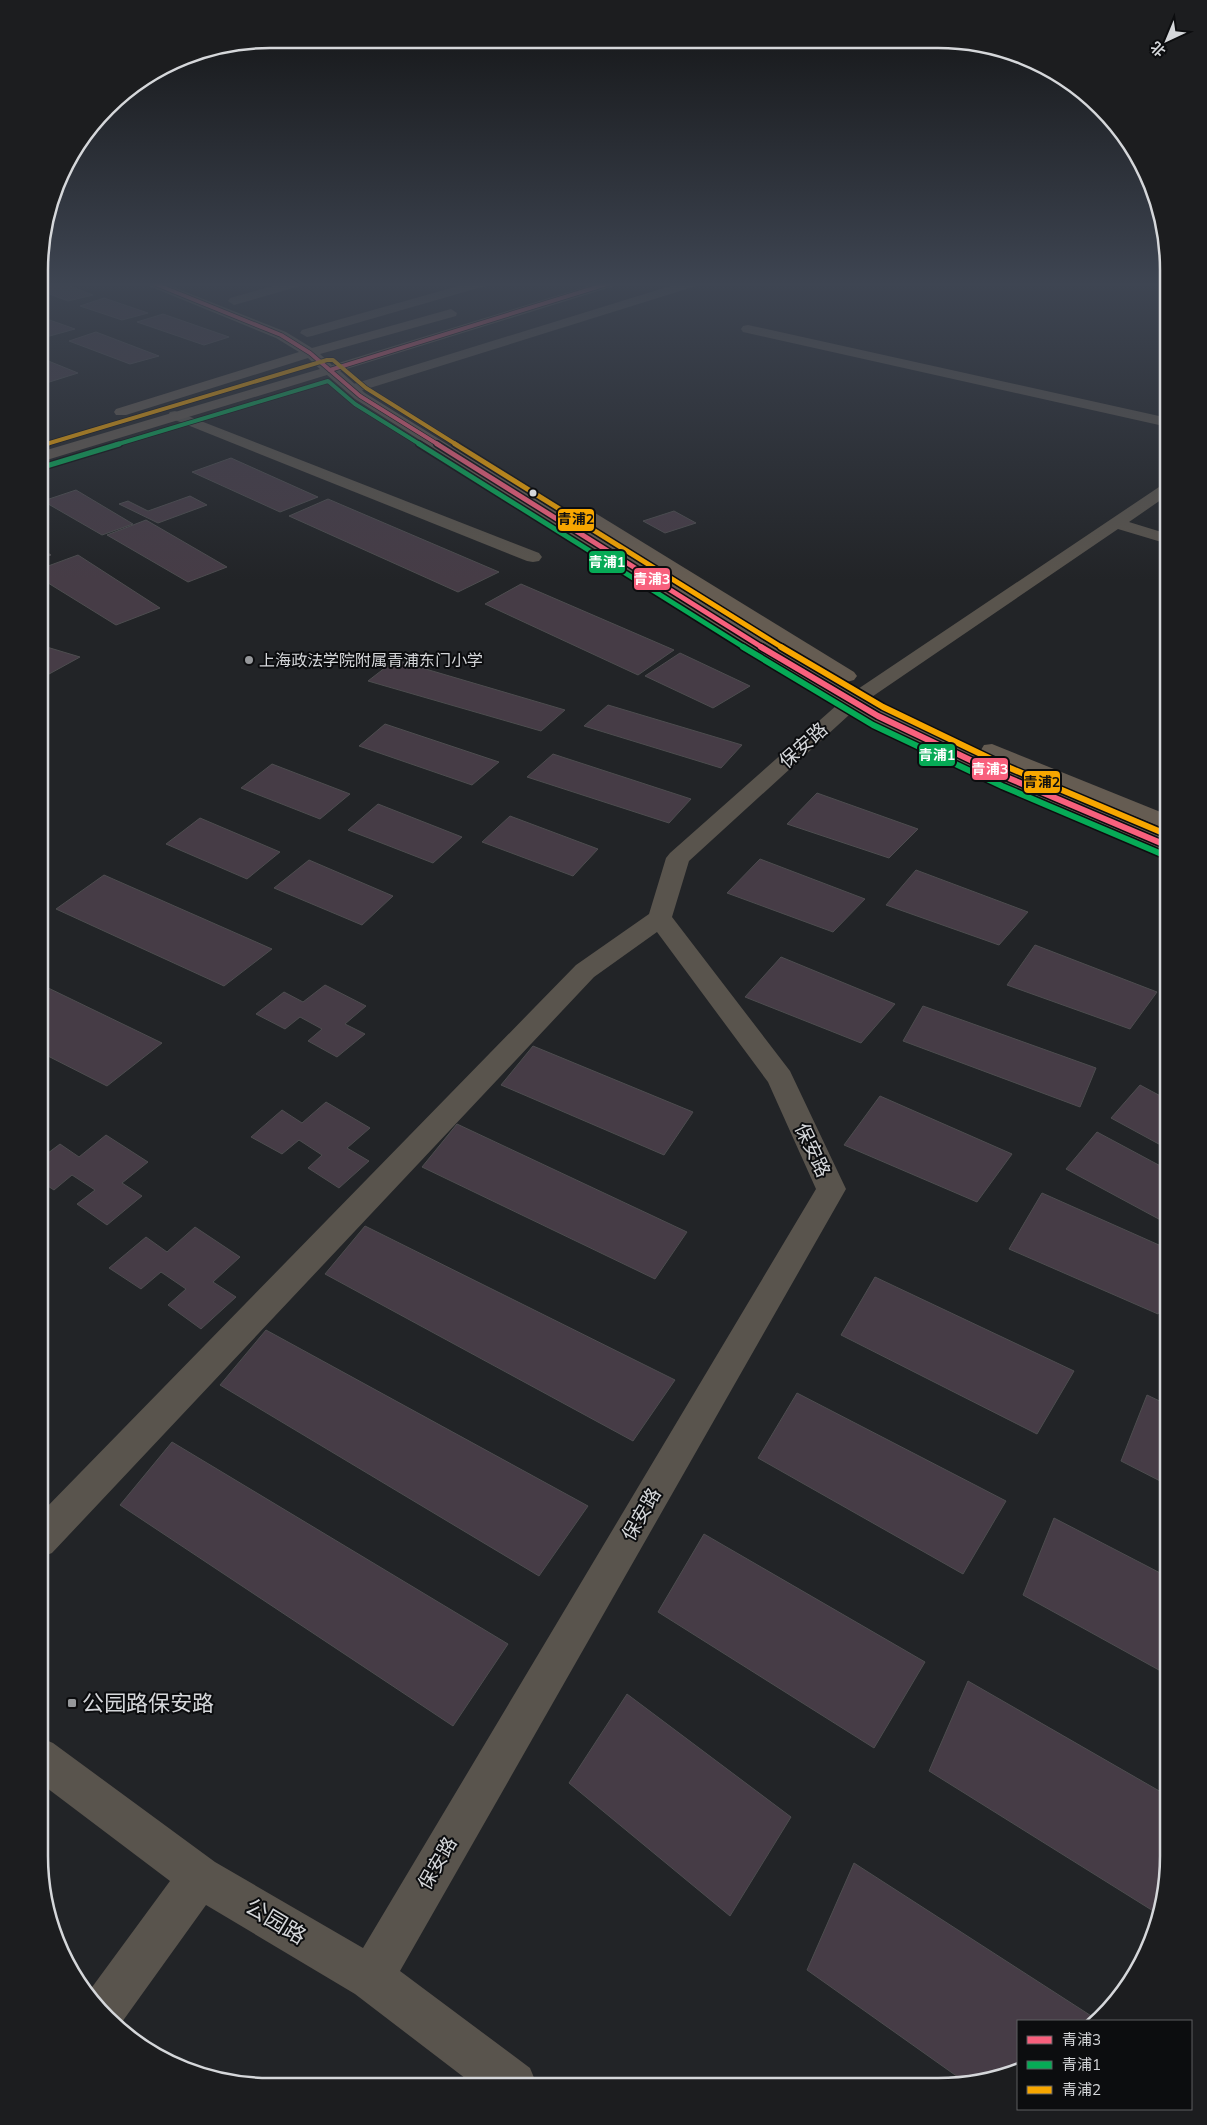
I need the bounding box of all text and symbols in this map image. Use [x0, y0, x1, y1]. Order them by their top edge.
north arrow [1142, 15, 1192, 65]
text: 北 [1147, 38, 1169, 61]
unlabelled marker [528, 488, 538, 498]
line badge: 青浦2 [557, 508, 595, 532]
text: 青浦2 [558, 510, 594, 528]
line badge: 青浦1 [588, 550, 626, 574]
text: 青浦1 [589, 553, 625, 571]
line badge: 青浦3 [633, 567, 671, 591]
text: 青浦3 [634, 570, 670, 588]
place label: 上海政法学院附属青浦东门小学 [259, 650, 483, 670]
marker: 上海政法学院附属青浦东门小学 [243, 654, 255, 666]
street label: 保安路 [774, 717, 832, 773]
line badge: 青浦1 [918, 743, 956, 767]
text: 青浦1 [919, 746, 955, 764]
line badge: 青浦3 [971, 757, 1009, 781]
text: 青浦3 [972, 760, 1008, 778]
line badge: 青浦2 [1023, 770, 1061, 794]
text: 青浦2 [1024, 773, 1060, 791]
street label: 保安路 [790, 1119, 836, 1181]
street label: 保安路 [616, 1483, 666, 1545]
place label: 公园路保安路 [82, 1689, 214, 1717]
marker: 公园路保安路 [66, 1697, 78, 1709]
street label: 保安路 [412, 1832, 462, 1894]
street label: 公园路 [240, 1892, 312, 1950]
legend [1017, 2020, 1192, 2110]
text: 青浦3 [1062, 2030, 1101, 2049]
text: 青浦1 [1062, 2055, 1101, 2074]
text: 青浦2 [1062, 2080, 1101, 2099]

